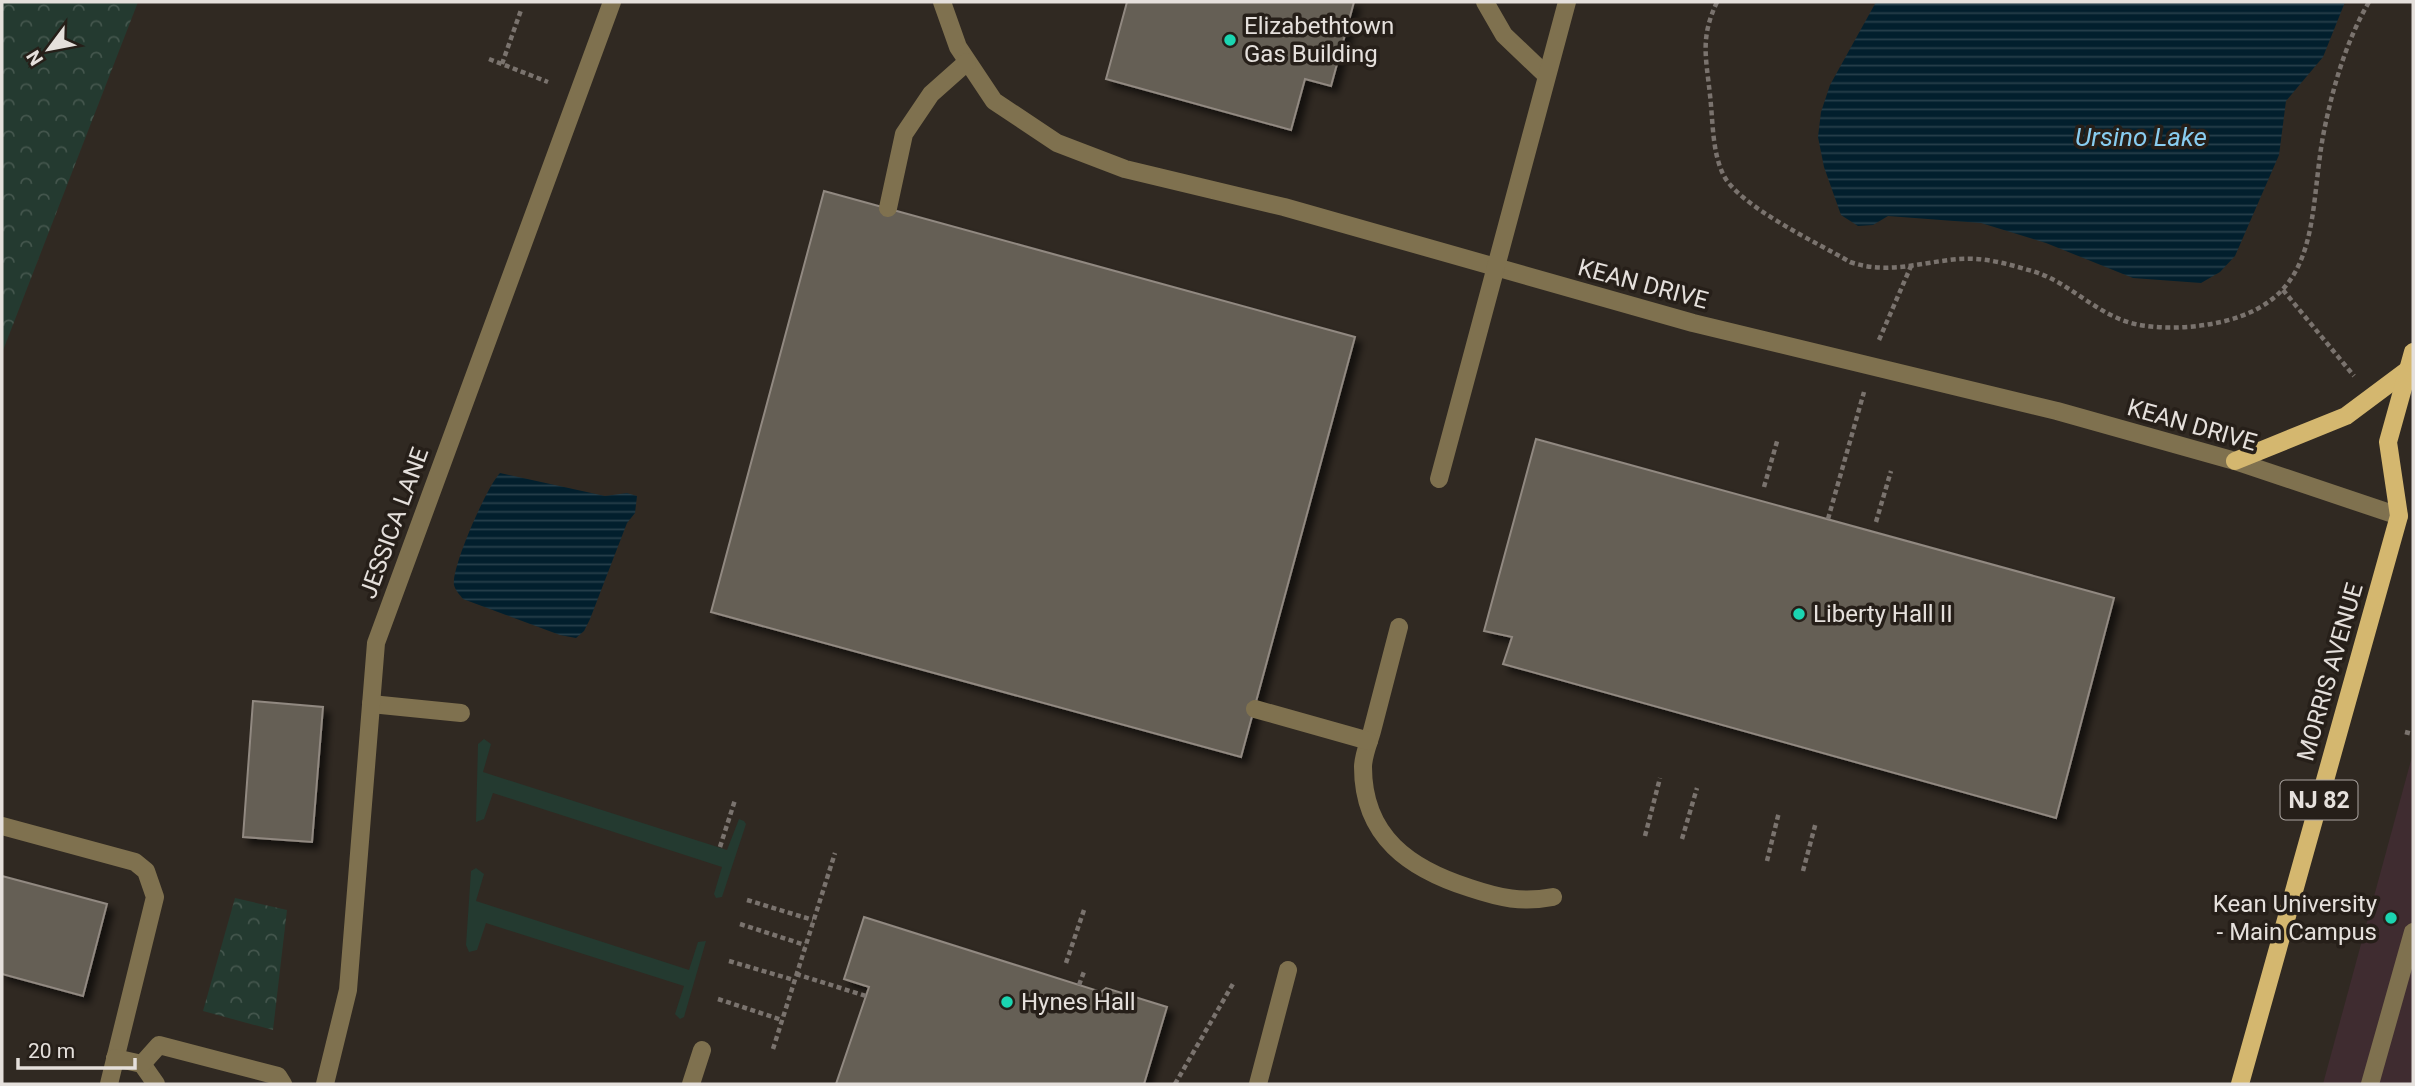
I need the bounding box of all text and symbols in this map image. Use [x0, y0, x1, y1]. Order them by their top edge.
place label: Elizabethtown Gas Building [1244, 12, 1394, 68]
north arrow [14, 14, 84, 84]
marker: Elizabethtown Gas Building [1222, 32, 1238, 48]
text: N [22, 46, 48, 70]
water label: Ursino Lake [2075, 122, 2207, 152]
street label: KEAN DRIVE [1575, 253, 1711, 315]
street label: KEAN DRIVE [2124, 393, 2260, 457]
street label: JESSICA LANE [354, 444, 434, 602]
street label: MORRIS AVENUE [2291, 580, 2369, 764]
place label: Liberty Hall II [1813, 600, 1953, 628]
marker: Liberty Hall II [1791, 606, 1807, 622]
road number: NJ 82 [2280, 780, 2358, 820]
place label: Kean University - Main Campus [2213, 890, 2378, 946]
marker: Kean University - Main Campus [2383, 910, 2399, 926]
place label: Hynes Hall [1021, 988, 1136, 1016]
marker: Hynes Hall [999, 994, 1015, 1010]
scale bar [18, 1026, 135, 1070]
text: 20 m [28, 1039, 75, 1063]

